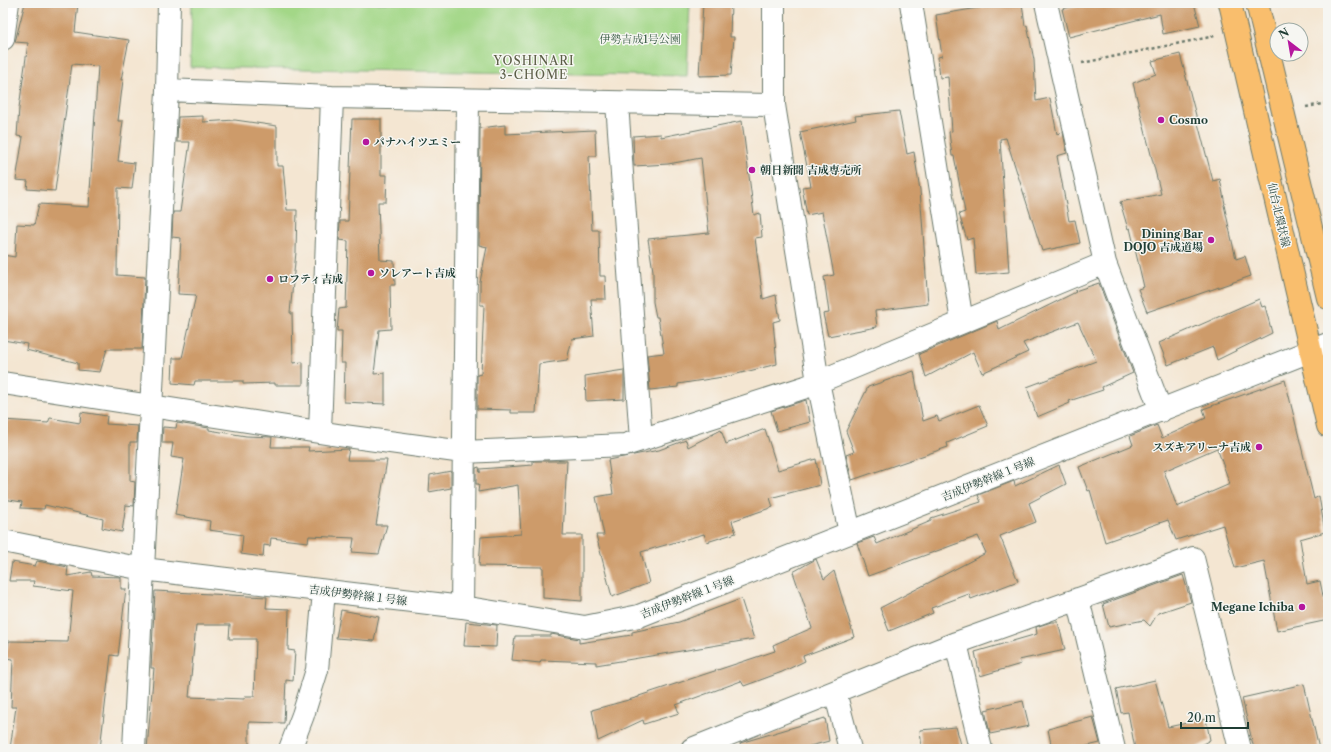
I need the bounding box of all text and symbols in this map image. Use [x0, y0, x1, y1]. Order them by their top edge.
north arrow [1269, 22, 1309, 62]
text: N [1276, 25, 1292, 42]
park label: 伊勢吉成1号公園 [599, 32, 681, 46]
district label: YOSHINARI 3-CHOME [492, 53, 575, 82]
place label: Cosmo [1169, 113, 1208, 127]
marker: Cosmo [1156, 115, 1166, 125]
place label: パナハイツエミー [373, 135, 461, 149]
marker: パナハイツエミー [361, 137, 371, 147]
place label: 朝日新聞 吉成専売所 [760, 163, 862, 177]
marker: 朝日新聞 吉成専売所 [747, 165, 757, 175]
street label: 仙台北環状線 [1265, 181, 1293, 249]
place label: Dining Bar DOJO 吉成道場 [1124, 227, 1204, 254]
marker: Dining Bar DOJO 吉成道場 [1206, 235, 1216, 245]
place label: ソレアート吉成 [379, 266, 456, 280]
marker: ソレアート吉成 [366, 268, 376, 278]
place label: ロフティ吉成 [278, 272, 343, 286]
marker: ロフティ吉成 [265, 274, 275, 284]
place label: スズキアリーナ吉成 [1152, 440, 1251, 454]
marker: スズキアリーナ吉成 [1254, 442, 1264, 452]
street label: 吉成伊勢幹線１号線 [939, 454, 1037, 504]
street label: 吉成伊勢幹線１号線 [638, 573, 736, 621]
street label: 吉成伊勢幹線１号線 [308, 582, 408, 608]
place label: Megane Ichiba [1211, 600, 1295, 614]
marker: Megane Ichiba [1297, 602, 1307, 612]
scale bar [1181, 704, 1248, 730]
text: 20 m [1187, 710, 1216, 725]

